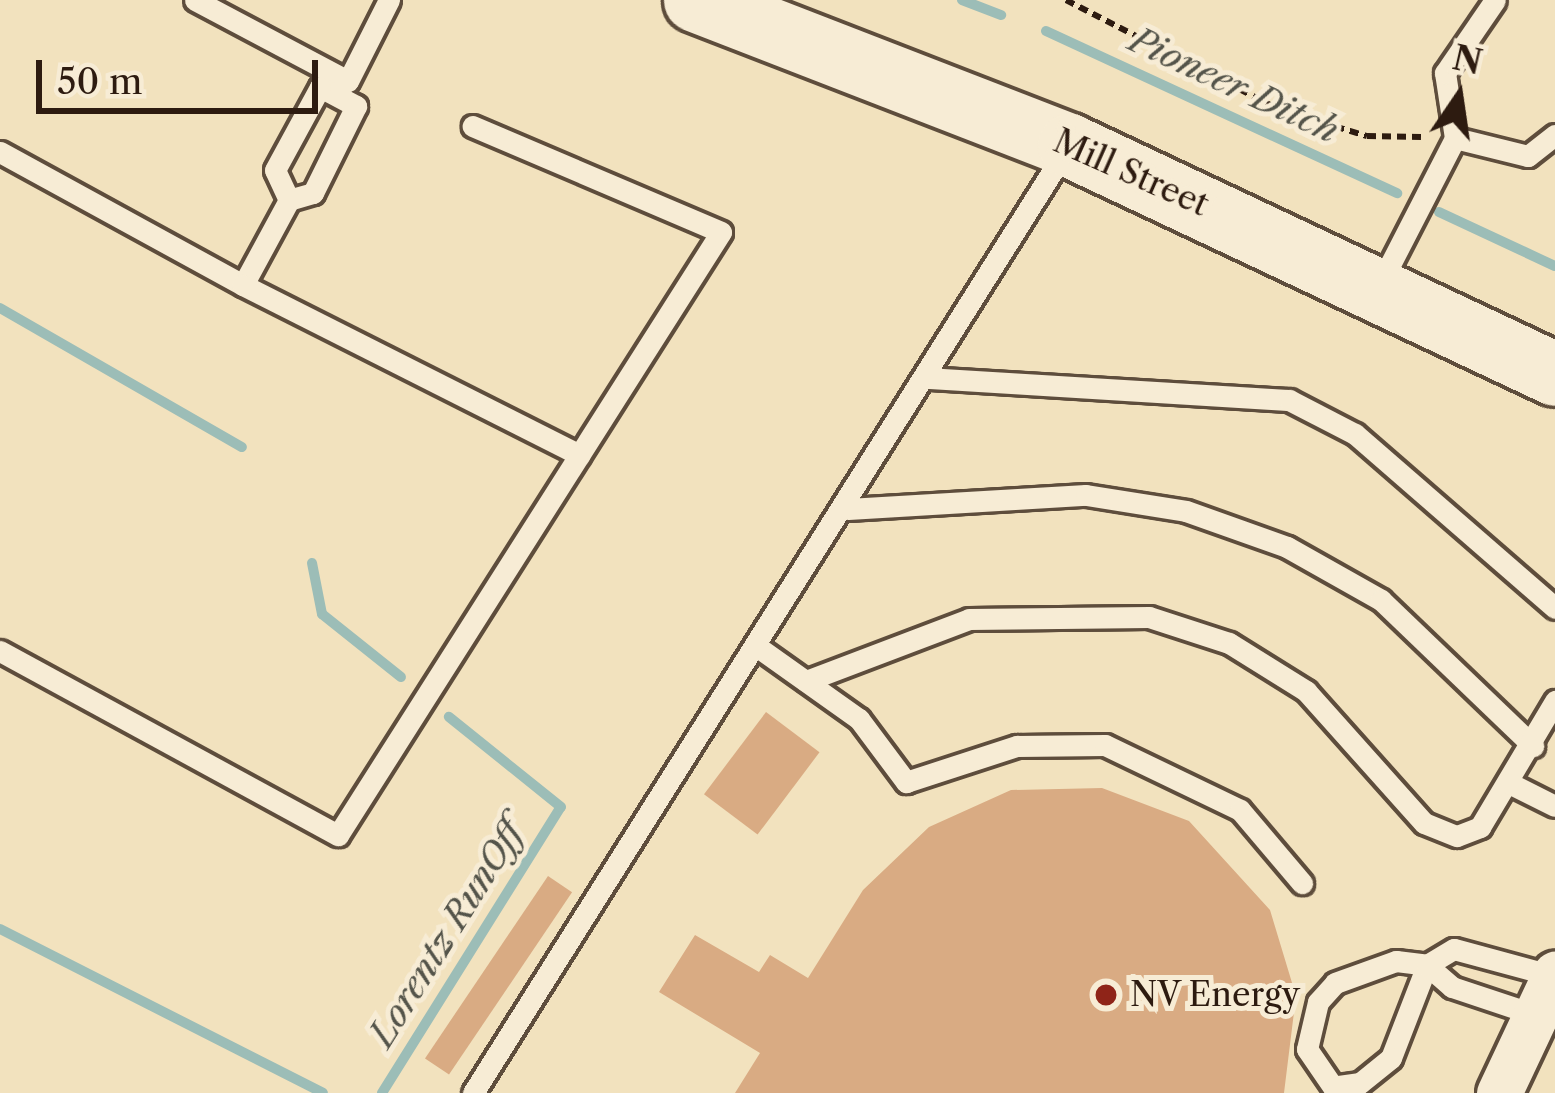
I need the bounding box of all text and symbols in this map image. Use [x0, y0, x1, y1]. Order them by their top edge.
water label: Pioneer Ditch [1123, 18, 1345, 152]
scale bar [42, 36, 324, 110]
north arrow [1399, 36, 1519, 156]
text: N [1449, 37, 1486, 84]
text: 50 m [57, 59, 142, 103]
street label: Mill Street [1047, 121, 1215, 225]
water label: Lorentz RunOff [360, 814, 532, 1054]
place label: NV Energy [1130, 975, 1301, 1015]
marker: NV Energy [1093, 982, 1119, 1008]

